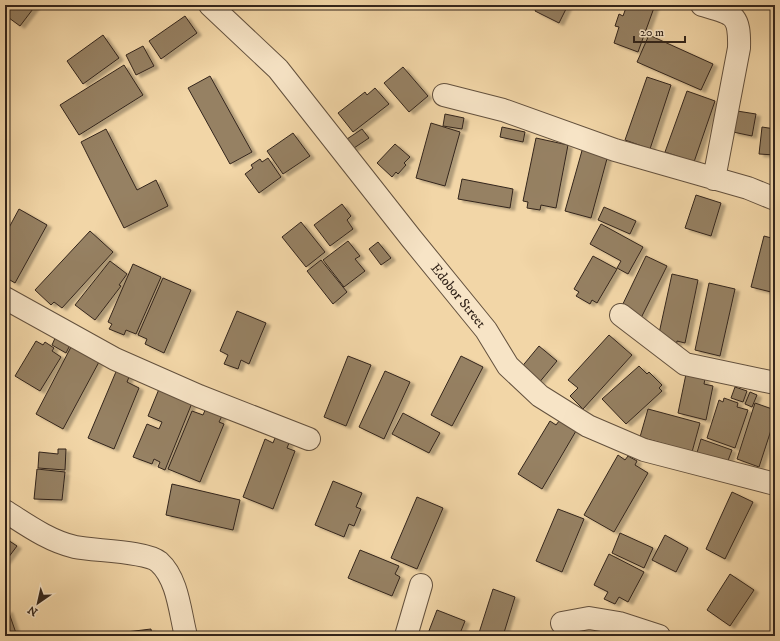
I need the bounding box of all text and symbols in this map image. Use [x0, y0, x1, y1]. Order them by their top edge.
scale bar [634, 18, 685, 44]
text: 20 m [640, 25, 664, 40]
street label: Edobor Street [426, 260, 490, 333]
north arrow [18, 583, 58, 623]
text: N [25, 602, 41, 619]

